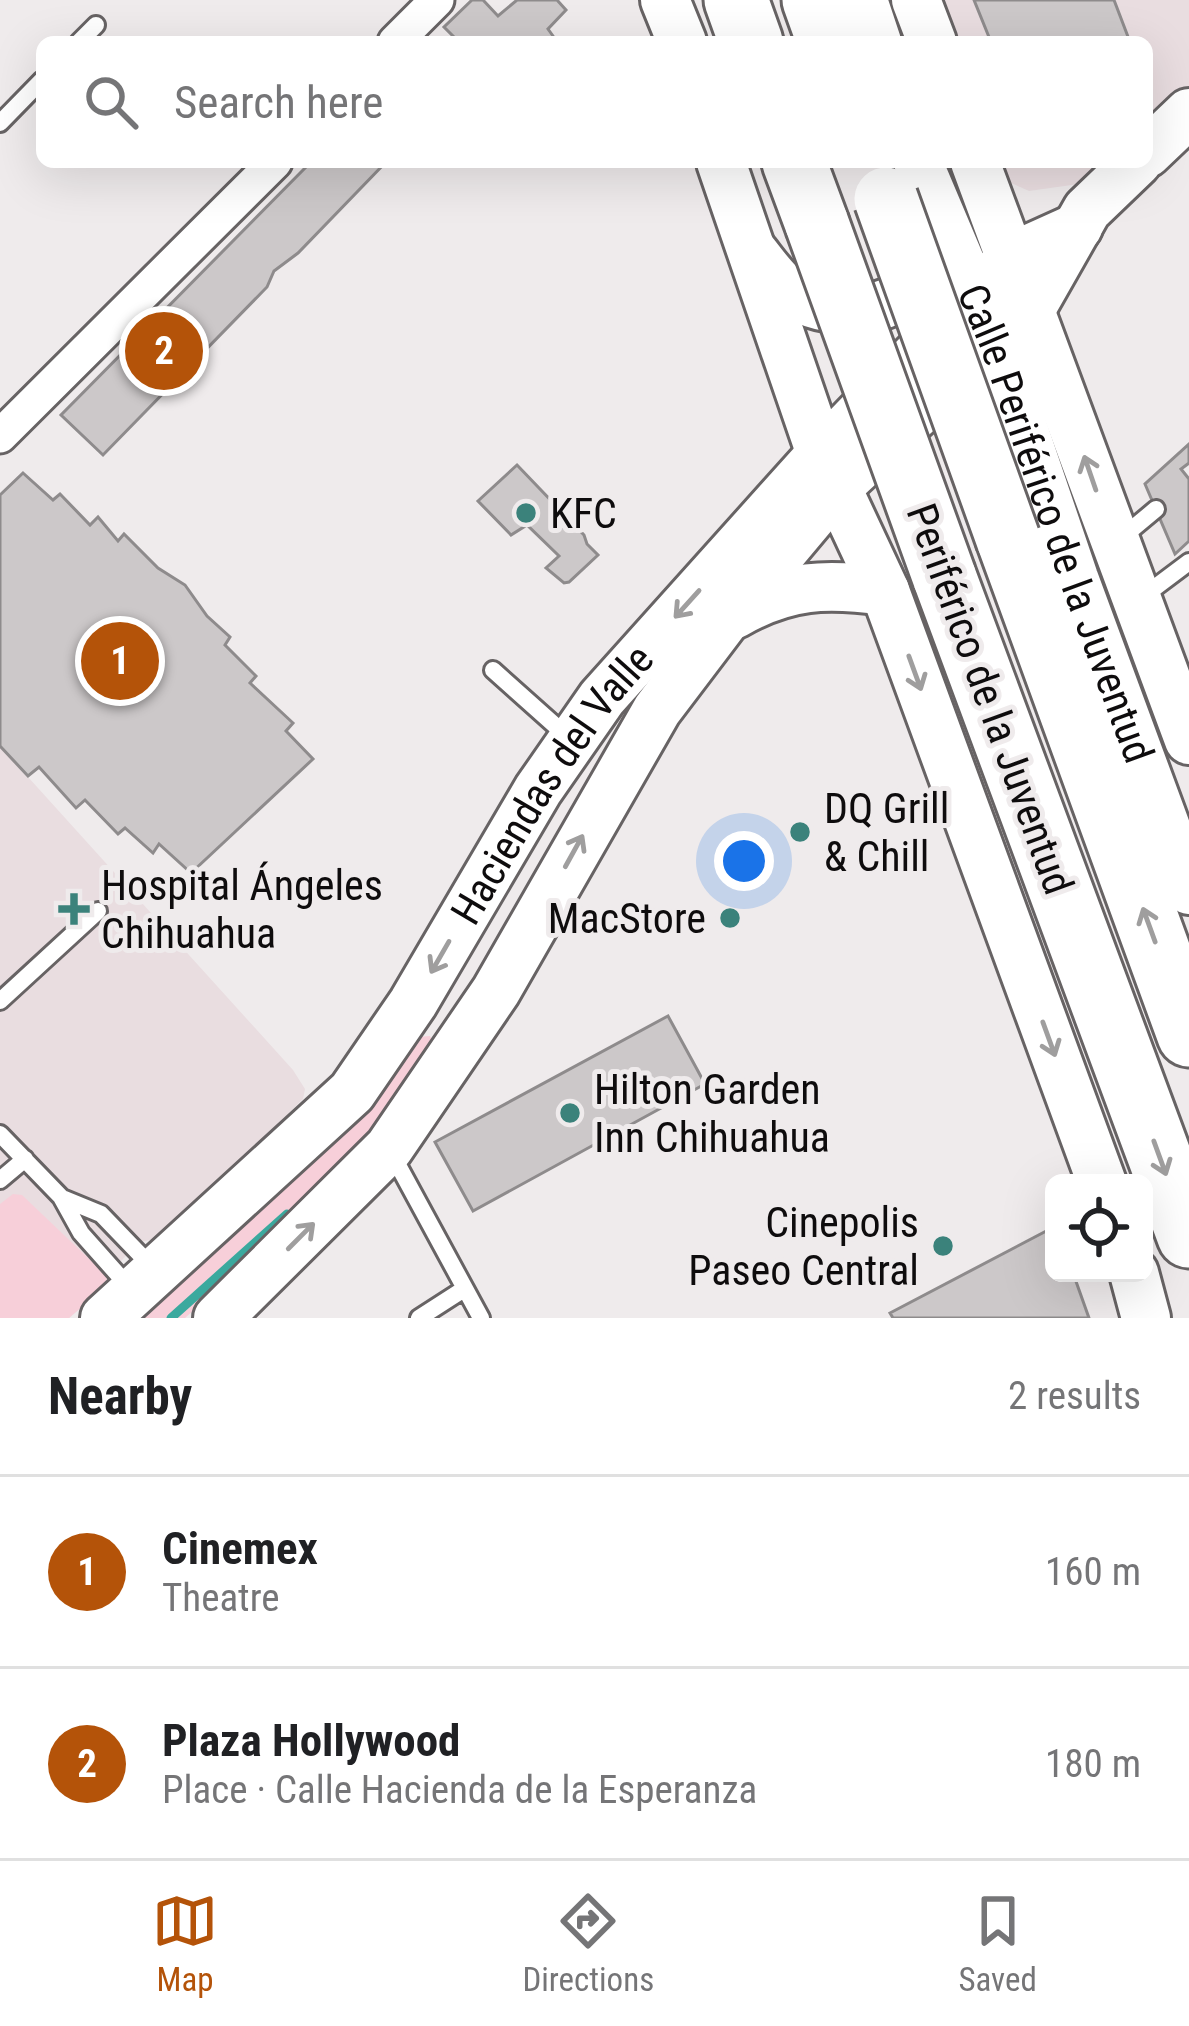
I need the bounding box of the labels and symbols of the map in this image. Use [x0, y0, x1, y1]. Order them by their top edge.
street label: Calle Periférico de la Juventud [945, 280, 1165, 770]
pin: 2 [125, 306, 203, 396]
one-way arrow [1078, 455, 1099, 492]
place label: KFC [550, 489, 617, 538]
street label: Periférico de la Juventud [896, 497, 1084, 901]
marker: KFC [513, 500, 539, 526]
one-way arrow [674, 588, 701, 618]
pin: 1 [81, 616, 159, 706]
street label: Haciendas del Valle [440, 634, 663, 933]
one-way arrow [906, 654, 927, 691]
place label: DQ Grill & Chill [824, 784, 949, 881]
marker: DQ Grill & Chill [787, 819, 813, 845]
your location [714, 831, 774, 891]
one-way arrow [562, 835, 586, 870]
place label: Hospital Ángeles Chihuahua [101, 861, 383, 958]
marker: Hospital Ángeles Chihuahua [58, 893, 90, 925]
place label: MacStore [548, 894, 706, 943]
marker: MacStore [717, 905, 743, 931]
one-way arrow [1137, 907, 1158, 944]
one-way arrow [428, 938, 452, 973]
one-way arrow [1040, 1020, 1061, 1057]
place label: Hilton Garden Inn Chihuahua [594, 1065, 830, 1162]
marker: Hilton Garden Inn Chihuahua [557, 1100, 583, 1126]
one-way arrow [1151, 1139, 1173, 1176]
place label: Cinepolis Paseo Central [688, 1198, 919, 1295]
one-way arrow [286, 1222, 315, 1250]
marker: Cinepolis Paseo Central [930, 1233, 956, 1259]

